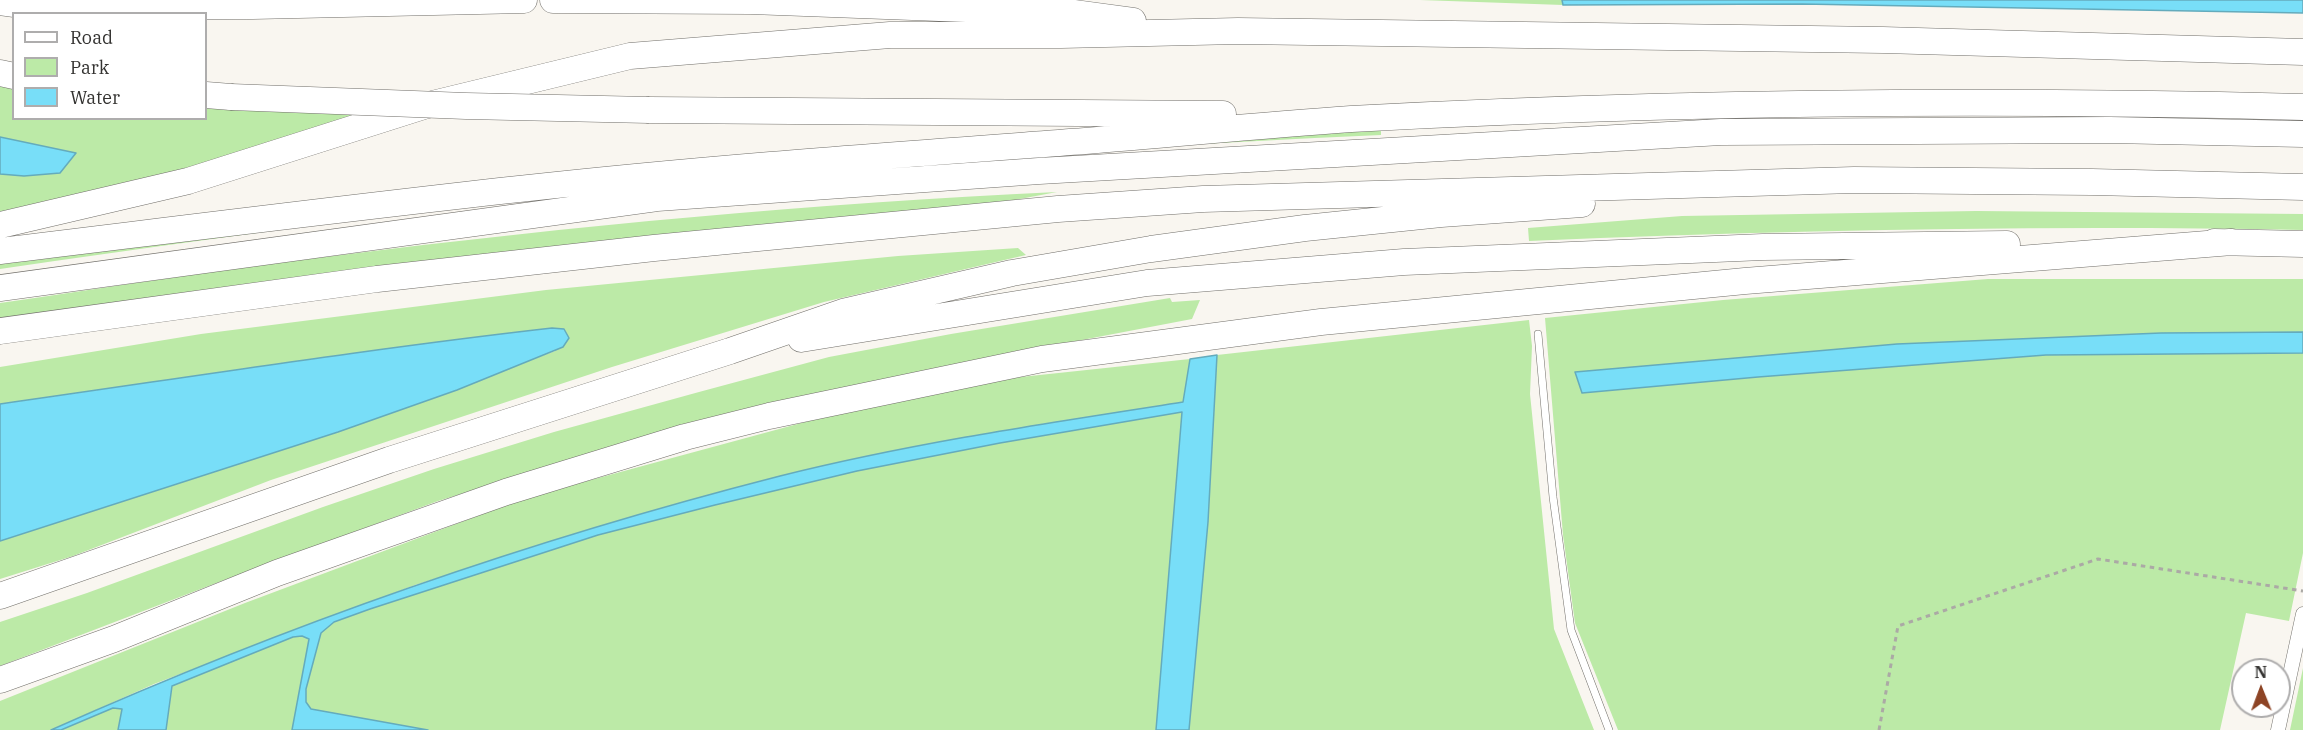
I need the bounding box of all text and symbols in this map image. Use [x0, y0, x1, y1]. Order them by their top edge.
legend [12, 12, 207, 120]
text: Road [70, 26, 113, 49]
text: Park [70, 56, 109, 79]
text: Water [70, 86, 120, 109]
north arrow [2231, 658, 2291, 718]
text: N [2254, 662, 2267, 682]

